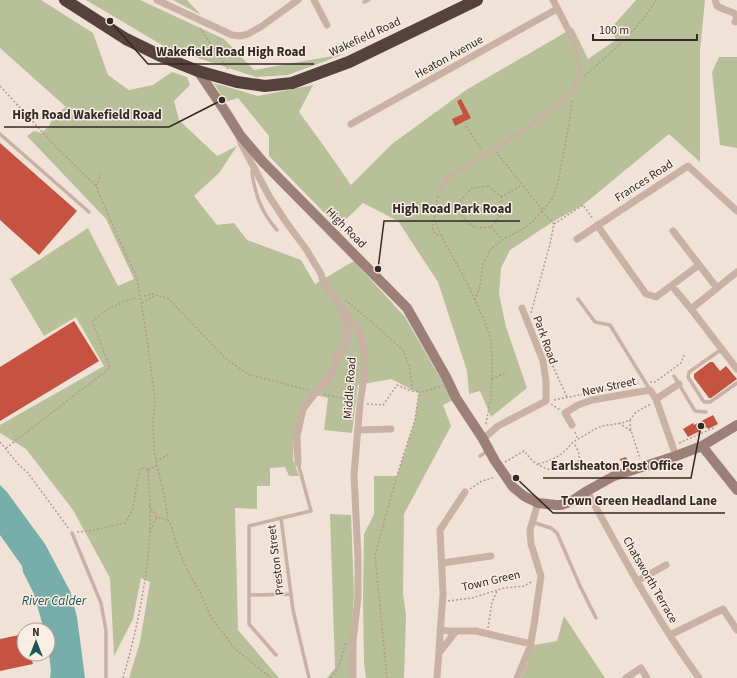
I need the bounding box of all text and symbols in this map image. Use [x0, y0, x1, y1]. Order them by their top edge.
street label: Wakefield Road [326, 13, 404, 61]
scale bar [593, 16, 697, 42]
text: 100 m [599, 22, 629, 39]
street label: Heaton Avenue [412, 31, 486, 83]
callout: Wakefield Road High Road [148, 39, 314, 64]
text: Wakefield Road High Road [156, 43, 306, 61]
callout: High Road Wakefield Road [4, 102, 169, 127]
text: High Road Wakefield Road [12, 106, 162, 124]
street label: Frances Road [611, 156, 677, 206]
callout: High Road Park Road [384, 196, 520, 221]
text: High Road Park Road [392, 200, 512, 218]
street label: High Road [322, 204, 370, 252]
street label: Park Road [528, 313, 562, 367]
street label: Middle Road [339, 356, 361, 420]
street label: New Street [580, 373, 638, 401]
callout: Earlsheaton Post Office [543, 453, 691, 478]
text: Earlsheaton Post Office [551, 457, 683, 475]
callout: Town Green Headland Lane [553, 488, 725, 513]
text: Town Green Headland Lane [561, 492, 717, 510]
street label: Preston Street [263, 524, 289, 596]
street label: Chatsworth Terrace [618, 534, 682, 626]
street label: Town Green [460, 566, 522, 596]
water label: River Calder [22, 592, 87, 610]
north arrow [16, 622, 56, 662]
text: N [32, 625, 40, 640]

